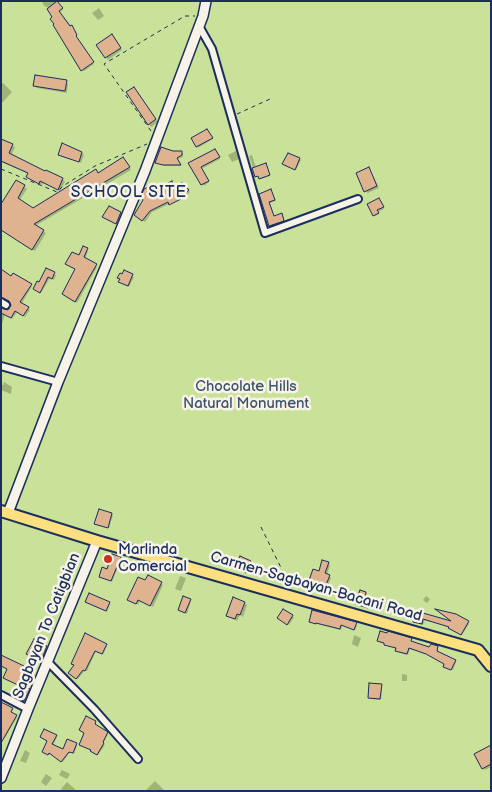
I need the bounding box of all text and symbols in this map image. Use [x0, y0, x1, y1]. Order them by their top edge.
district label: SCHOOL SITE [69, 183, 189, 203]
park label: Chocolate Hills Natural Monument [183, 378, 309, 413]
place label: Marlinda Comercial [118, 541, 187, 576]
street label: Carmen-Sagbayan-Bacani Road [208, 548, 424, 626]
street label: Sagbayan To Catigbian [10, 551, 84, 701]
marker: Marlinda Comercial [102, 553, 114, 565]

